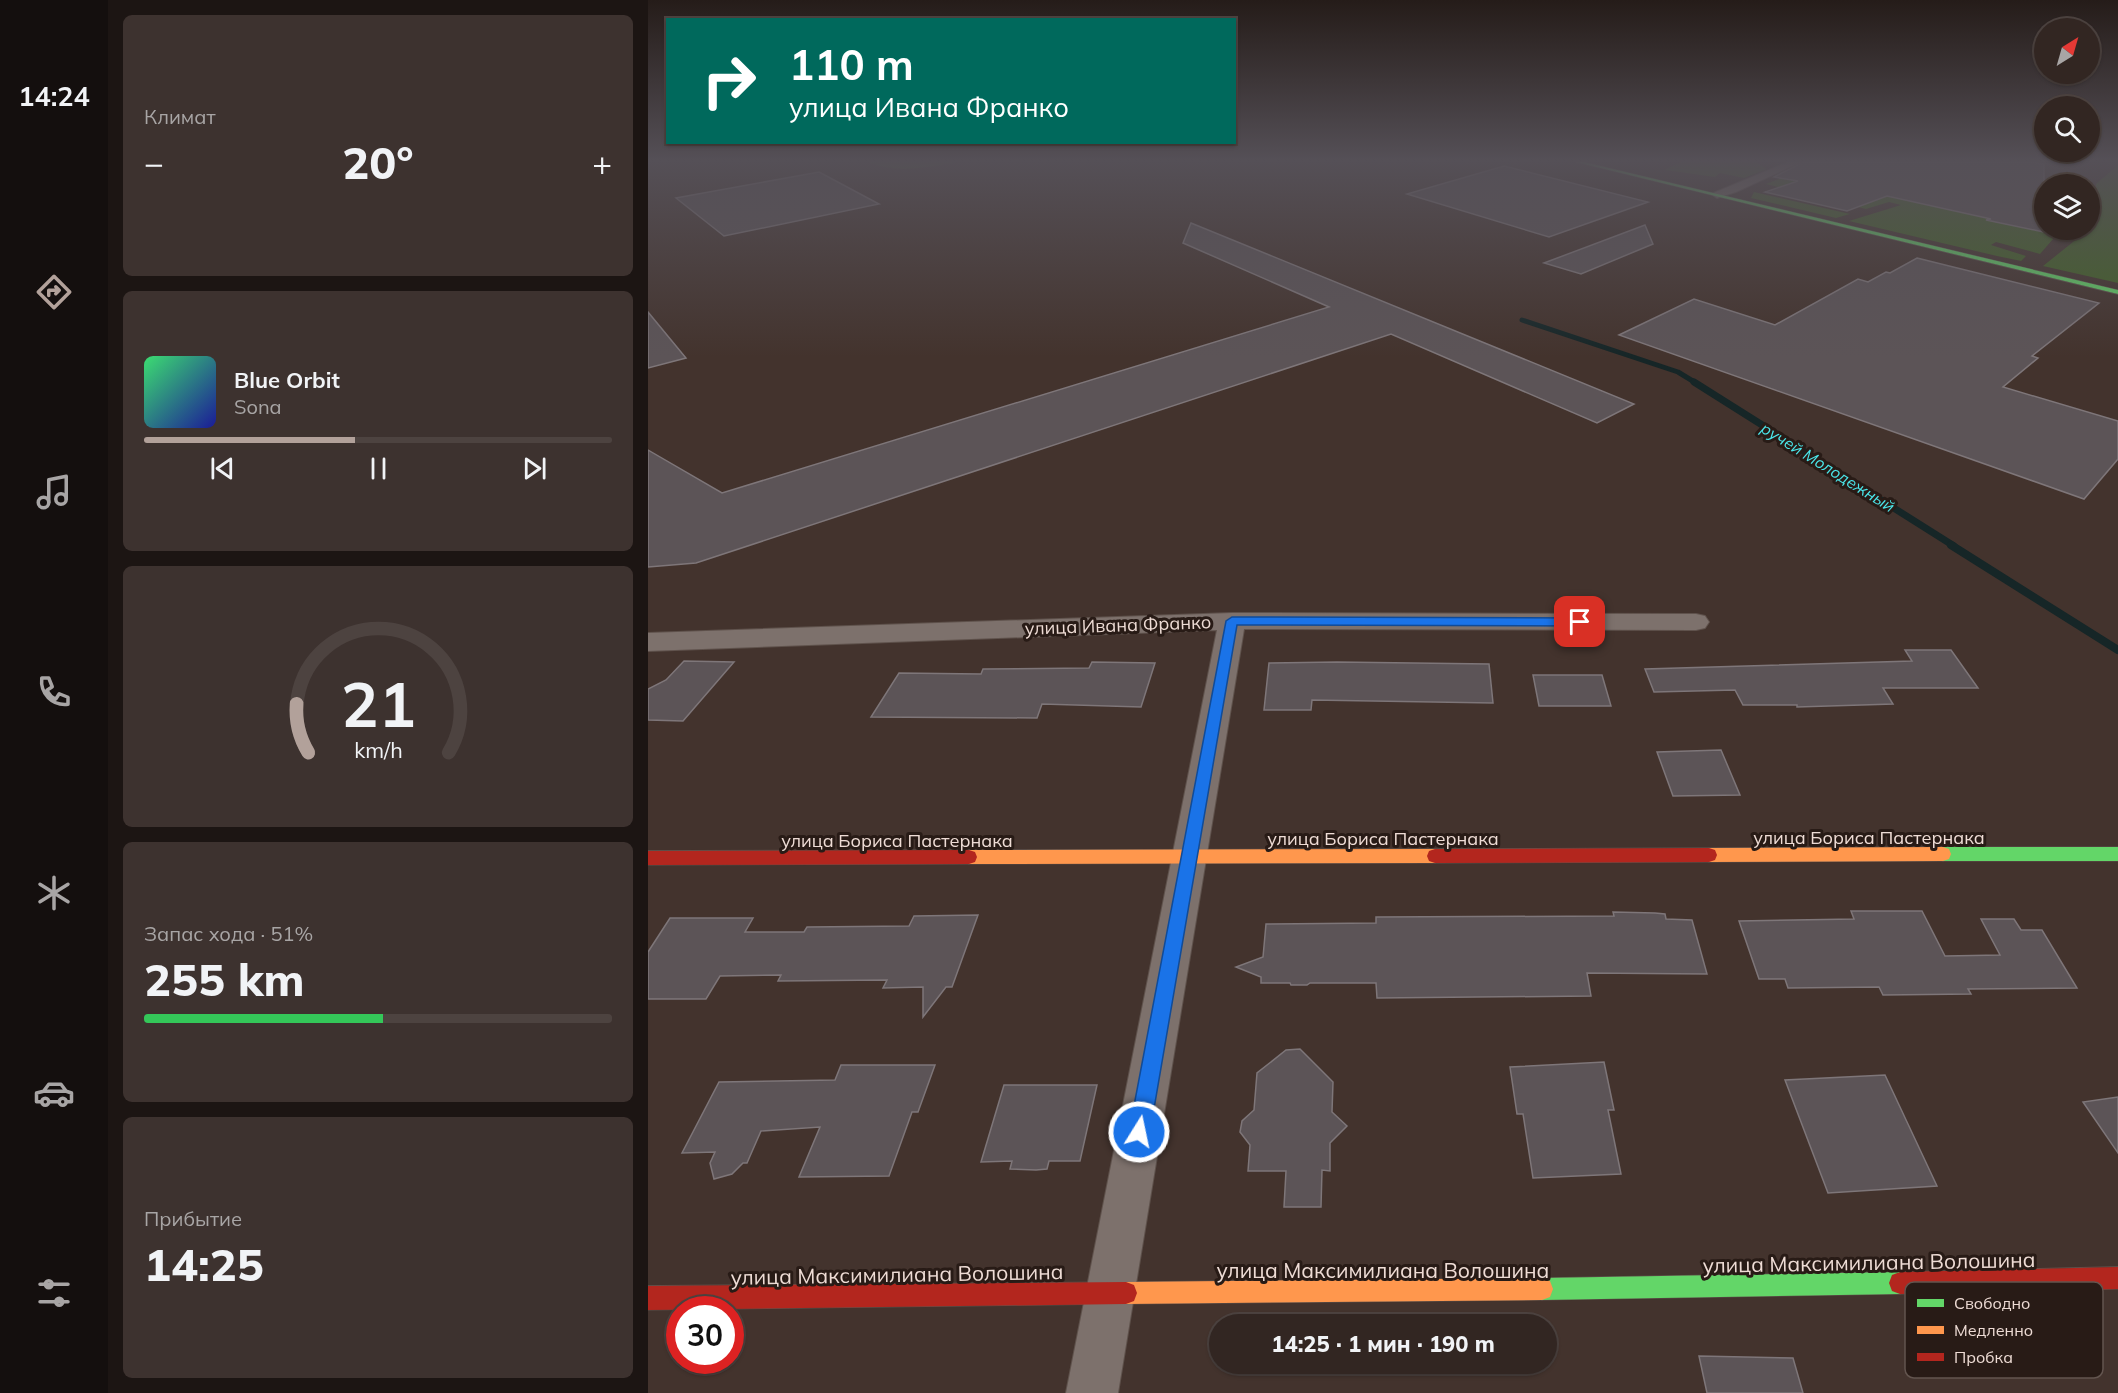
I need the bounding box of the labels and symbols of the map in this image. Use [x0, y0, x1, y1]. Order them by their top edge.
north arrow [2034, 18, 2100, 84]
water label: ручей Молодежный [1757, 418, 1899, 516]
pin [1554, 596, 1605, 647]
street label: улица Ивана Франко [1024, 610, 1212, 640]
street label: улица Бориса Пастернака [1753, 826, 1985, 849]
street label: улица Бориса Пастернака [1267, 827, 1499, 850]
street label: улица Бориса Пастернака [781, 829, 1013, 852]
position arrow [1107, 1100, 1171, 1164]
street label: улица Максимилиана Волошина [1702, 1246, 2036, 1278]
street label: улица Максимилиана Волошина [1217, 1257, 1549, 1283]
street label: улица Максимилиана Волошина [730, 1258, 1064, 1290]
legend [1905, 1282, 2103, 1378]
text: Свободно [1954, 1293, 2030, 1313]
speed limit sign: 30 [666, 1296, 744, 1374]
text: Медленно [1954, 1320, 2033, 1340]
text: Пробка [1954, 1347, 2013, 1367]

